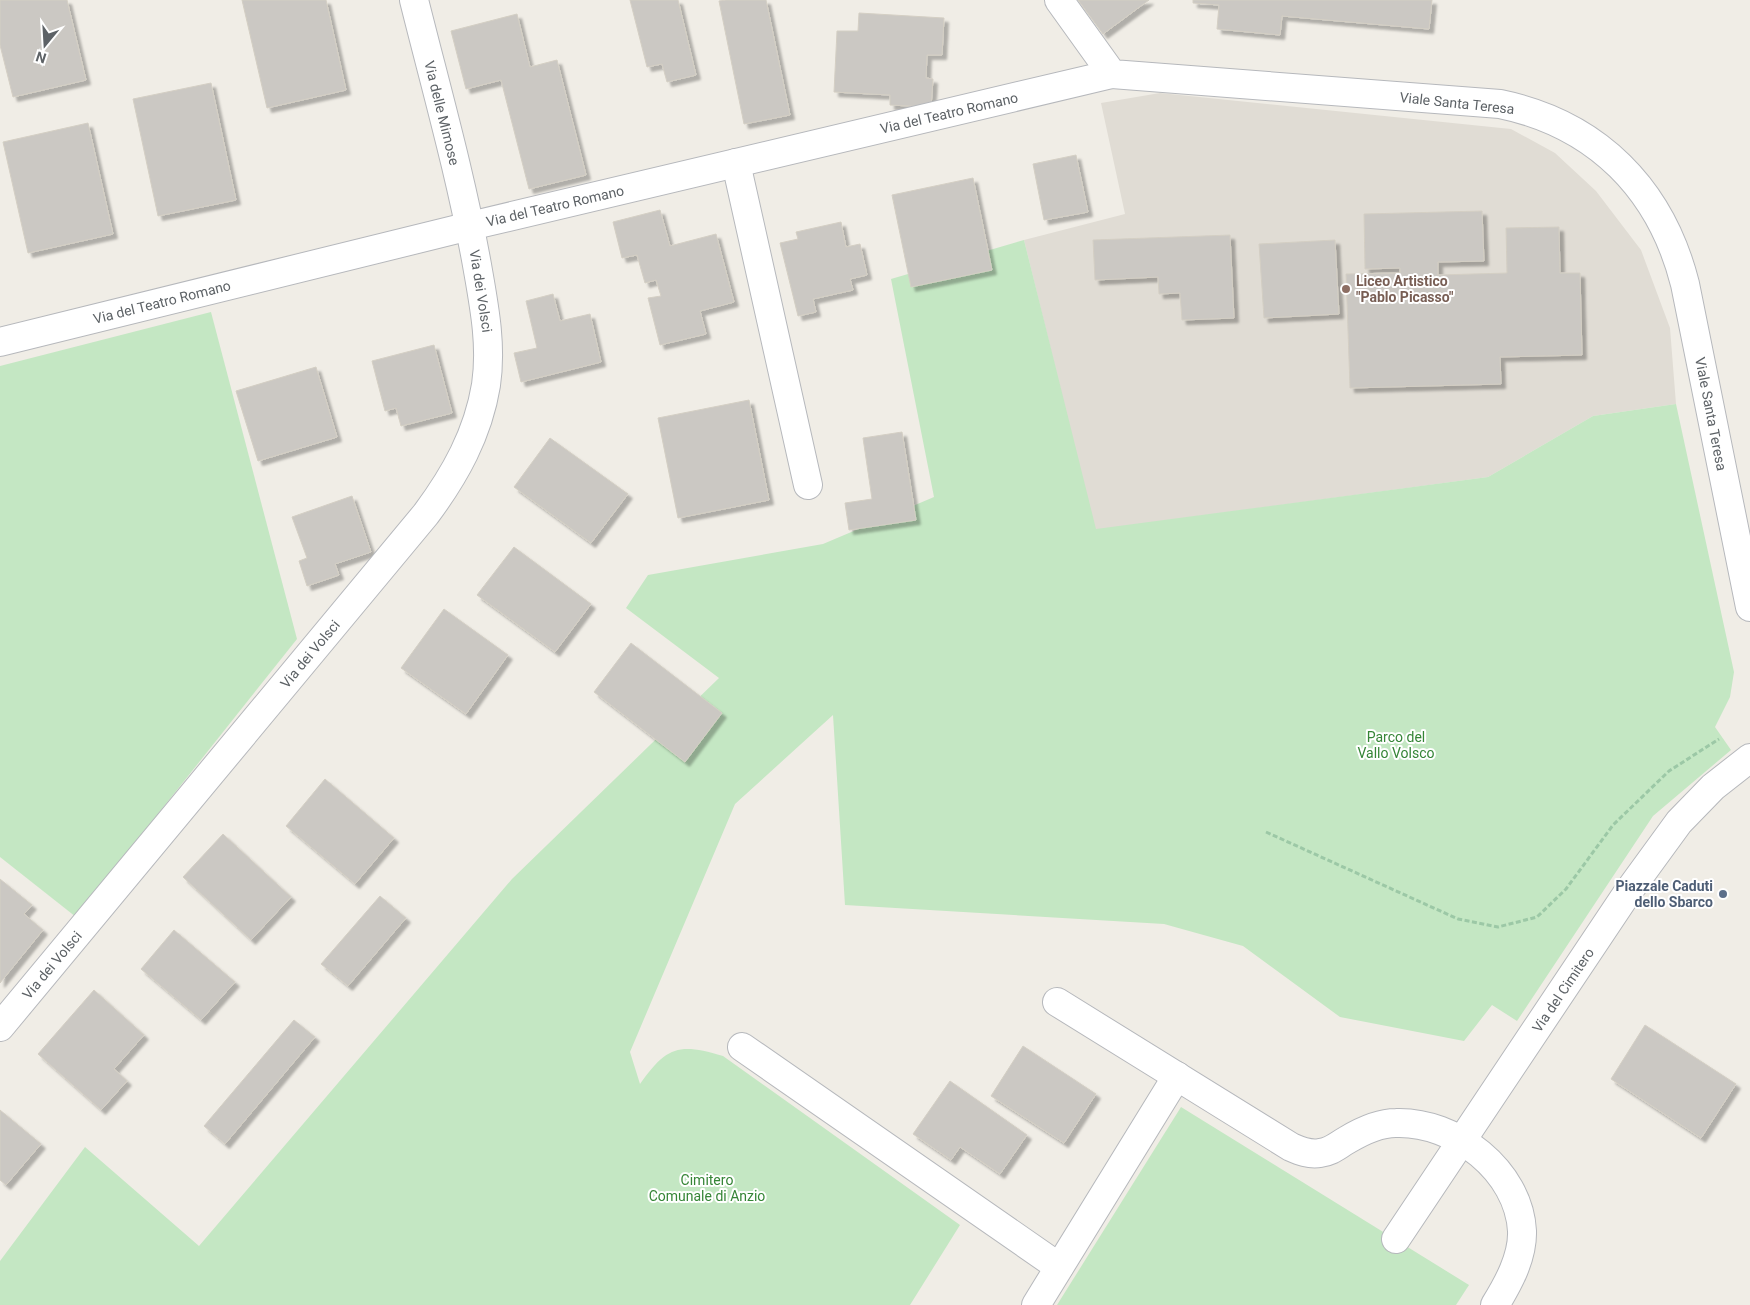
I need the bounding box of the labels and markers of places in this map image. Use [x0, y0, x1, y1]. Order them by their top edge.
place label: Liceo Artistico "Pablo Picasso" [1356, 273, 1454, 305]
marker: Liceo Artistico "Pablo Picasso" [1340, 283, 1352, 295]
place label: Piazzale Caduti dello Sbarco [1615, 878, 1713, 910]
marker: Piazzale Caduti dello Sbarco [1717, 888, 1729, 900]

